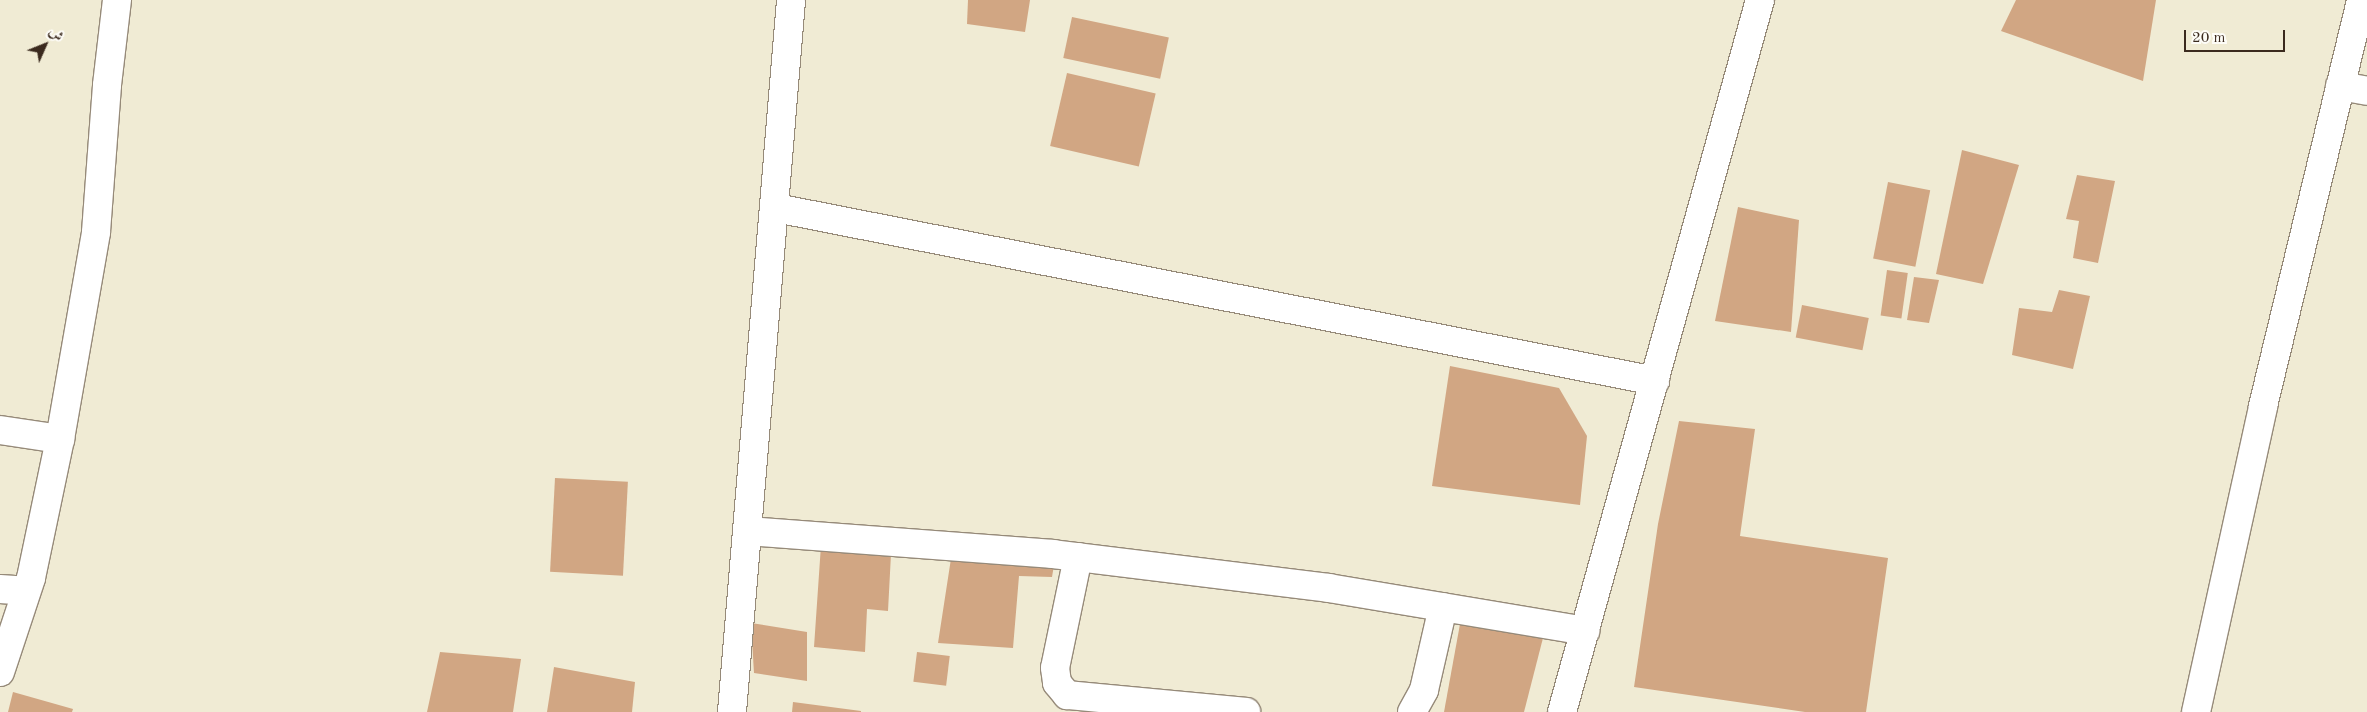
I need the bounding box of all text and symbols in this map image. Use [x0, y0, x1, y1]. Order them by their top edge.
north arrow [20, 20, 70, 70]
scale bar [2187, 20, 2288, 52]
text: ش [46, 25, 66, 44]
text: 20 m [2192, 31, 2226, 46]

